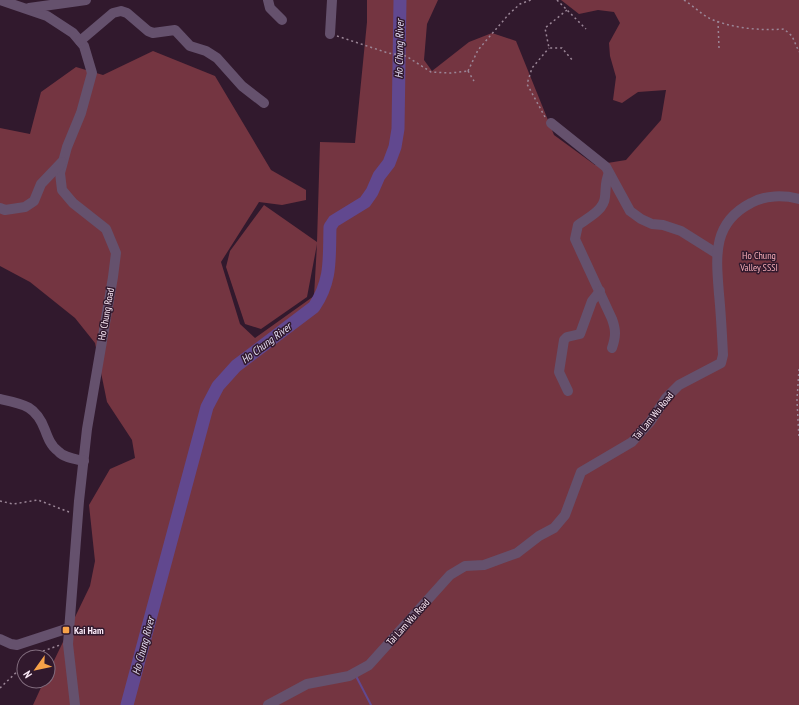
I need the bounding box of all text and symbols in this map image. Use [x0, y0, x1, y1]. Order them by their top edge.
water label: Ho Chung River [391, 17, 407, 79]
park label: Ho Chung Valley SSSI [739, 249, 778, 274]
street label: Ho Chung Road [95, 287, 117, 341]
water label: Ho Chung River [238, 318, 295, 366]
street label: Tai Lam Wu Road [630, 389, 676, 443]
street label: Tai Lam Wu Road [384, 596, 432, 648]
water label: Ho Chung River [129, 614, 158, 676]
place label: Kai Ham [74, 624, 104, 637]
marker: Kai Ham [61, 625, 71, 635]
north arrow [16, 649, 56, 689]
text: N [20, 668, 35, 681]

